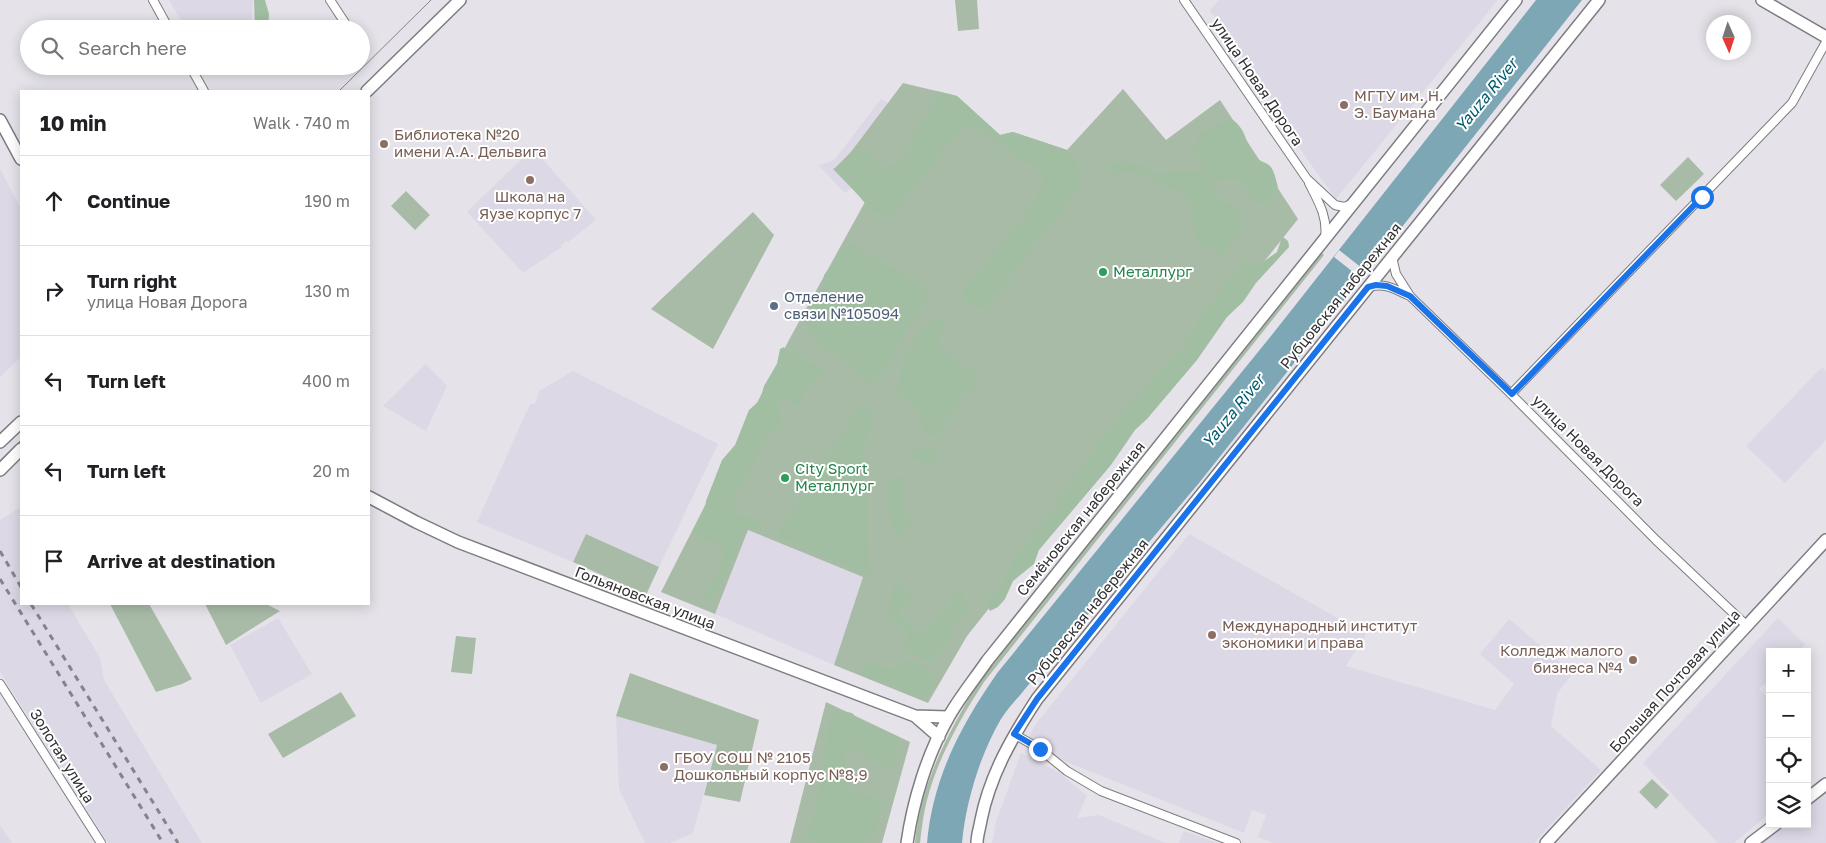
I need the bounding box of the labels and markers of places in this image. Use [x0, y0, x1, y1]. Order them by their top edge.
place label: МГТУ им. Н. Э. Баумана [1354, 86, 1444, 121]
marker: МГТУ им. Н. Э. Баумана [1338, 99, 1350, 111]
place label: Библиотека №20 имени А.А. Дельвига [394, 125, 547, 160]
marker: Библиотека №20 имени А.А. Дельвига [378, 138, 390, 150]
marker: Школа на Яузе корпус 7 [524, 174, 536, 186]
place label: Школа на Яузе корпус 7 [479, 187, 581, 222]
place label: Металлург [1113, 262, 1192, 280]
marker: Металлург [1097, 266, 1109, 278]
place label: Отделение связи №105094 [784, 287, 899, 322]
marker: Отделение связи №105094 [768, 300, 780, 312]
place label: City Sport Металлург [795, 459, 874, 494]
marker: City Sport Металлург [779, 472, 791, 484]
place label: Международный институт экономики и права [1222, 616, 1418, 651]
marker: Международный институт экономики и права [1206, 629, 1218, 641]
place label: Колледж малого бизнеса №4 [1500, 641, 1623, 676]
marker: Колледж малого бизнеса №4 [1627, 654, 1639, 666]
place label: ГБОУ СОШ № 2105 Дошкольный корпус №8,9 [674, 748, 868, 783]
marker: ГБОУ СОШ № 2105 Дошкольный корпус №8,9 [658, 761, 670, 773]

